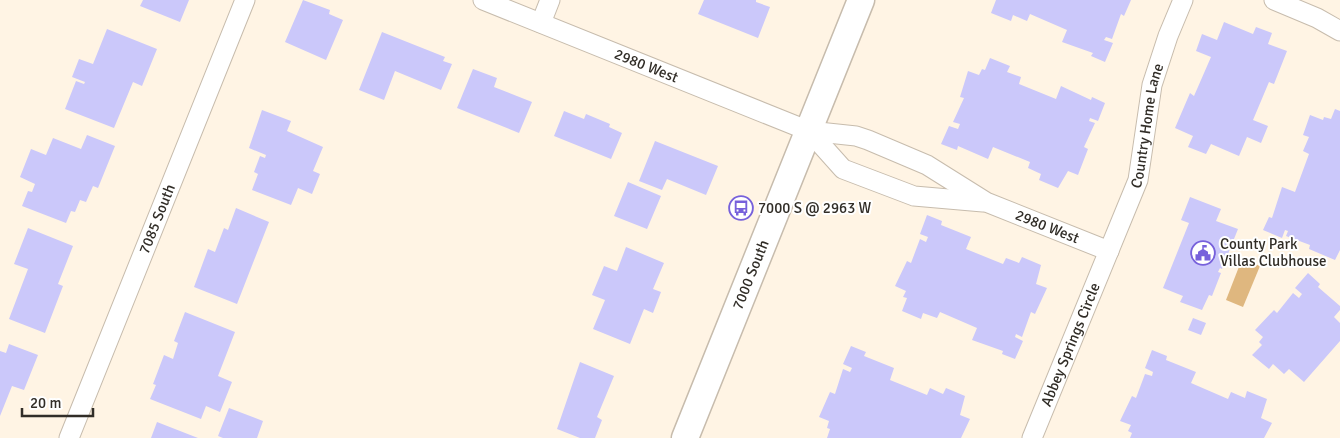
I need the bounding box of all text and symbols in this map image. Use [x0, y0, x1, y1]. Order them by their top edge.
street label: 2980 West [612, 45, 681, 87]
street label: Country Home Lane [1127, 61, 1167, 191]
street label: 7085 South [135, 182, 179, 256]
bus stop icon: 7000 S @ 2963 W [728, 195, 754, 221]
place label: 7000 S @ 2963 W [758, 199, 872, 217]
street label: 2980 West [1013, 206, 1082, 247]
place label: County Park Villas Clubhouse [1220, 235, 1326, 270]
street label: 7000 South [729, 237, 773, 312]
public building icon: County Park Villas Clubhouse [1190, 240, 1216, 266]
street label: Abbey Springs Circle [1037, 280, 1104, 409]
scale bar [22, 386, 94, 418]
text: 20 m [30, 394, 61, 412]

